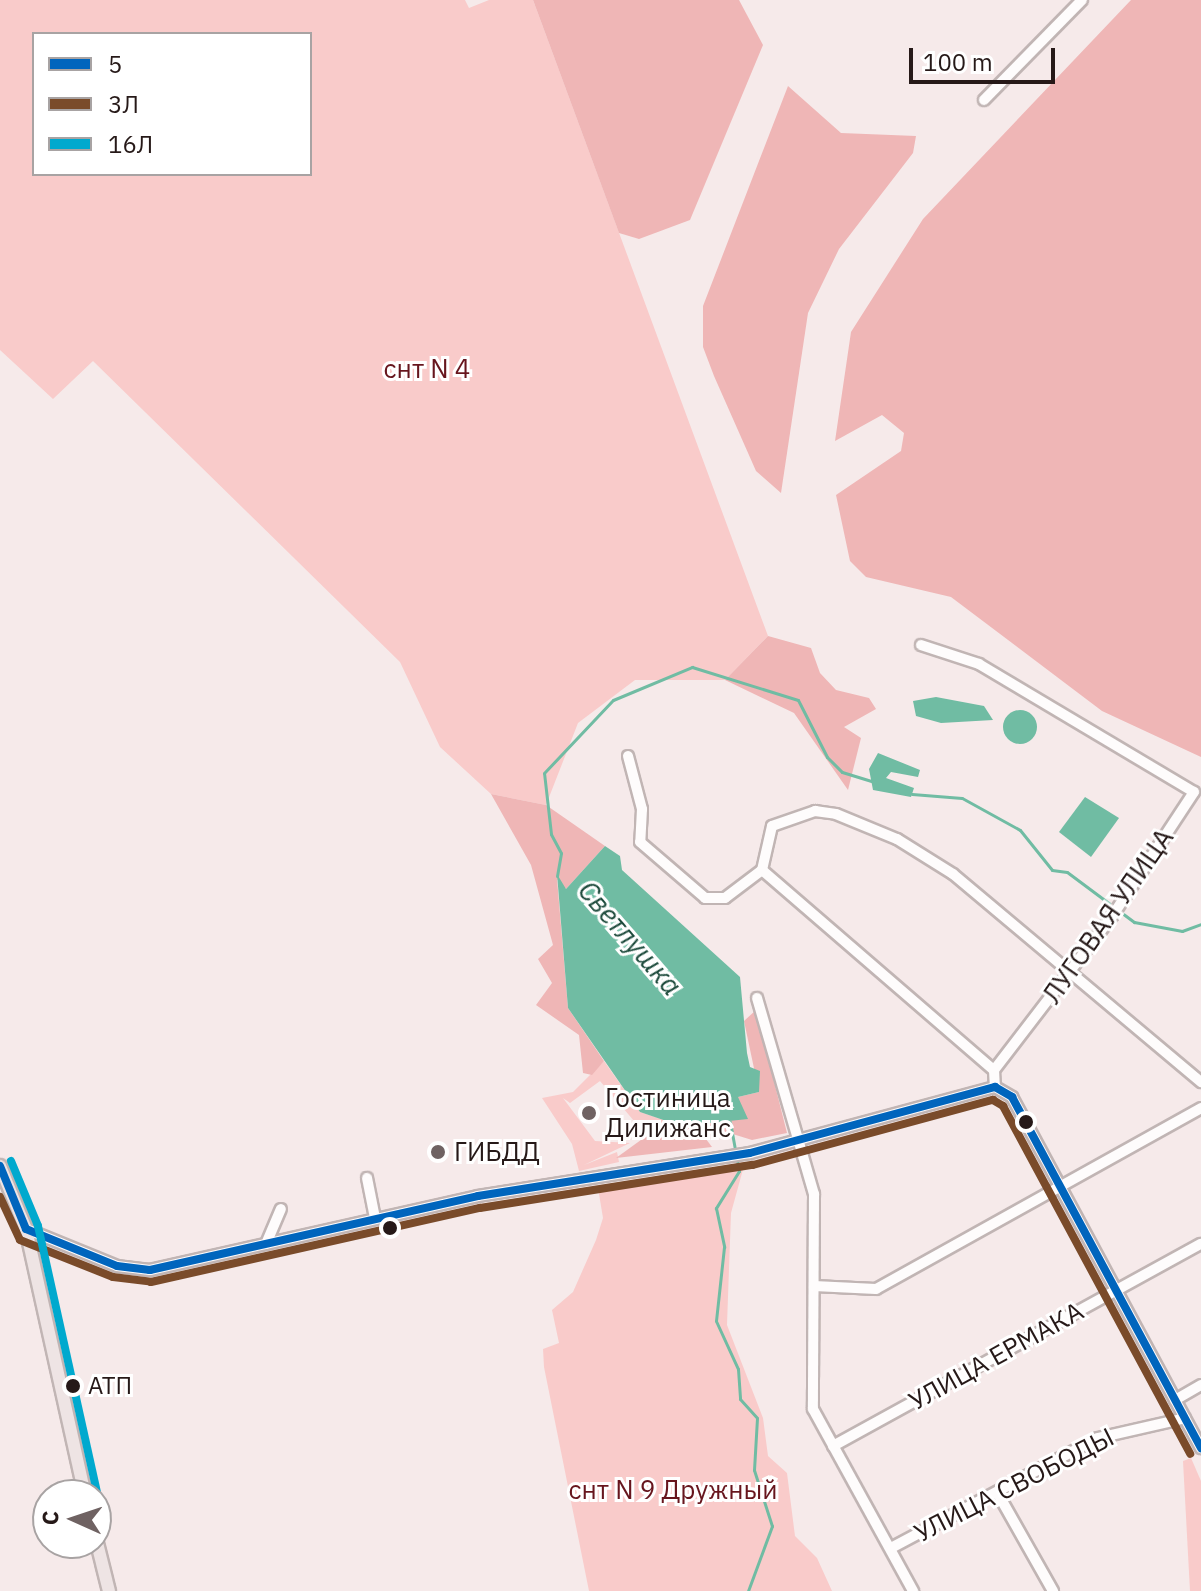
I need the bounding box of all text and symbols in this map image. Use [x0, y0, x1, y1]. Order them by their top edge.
legend [32, 32, 312, 176]
scale bar [913, 32, 1059, 82]
text: 100 m [923, 46, 993, 78]
text: 5 [108, 48, 122, 80]
text: 3Л [108, 88, 139, 120]
text: 16Л [108, 128, 153, 160]
park label: снт N 4 [384, 353, 470, 385]
street label: ЛУГОВАЯ УЛИЦА [1036, 823, 1180, 1009]
water label: Светлушка [571, 874, 689, 1002]
place label: Гостиница Дилижанс [605, 1082, 731, 1144]
marker: Гостиница Дилижанс [580, 1104, 598, 1122]
unlabelled marker [1018, 1114, 1034, 1130]
place label: ГИБДД [454, 1136, 540, 1168]
marker: ГИБДД [429, 1143, 447, 1161]
unlabelled marker [382, 1220, 398, 1236]
street label: УЛИЦА ЕРМАКА [903, 1295, 1089, 1417]
place label: АТП [88, 1372, 132, 1400]
marker: АТП [65, 1378, 81, 1394]
street label: УЛИЦА СВОБОДЫ [909, 1421, 1119, 1549]
park label: снт N 9 Дружный [568, 1474, 778, 1506]
north arrow [32, 1479, 112, 1559]
text: С [35, 1510, 64, 1526]

